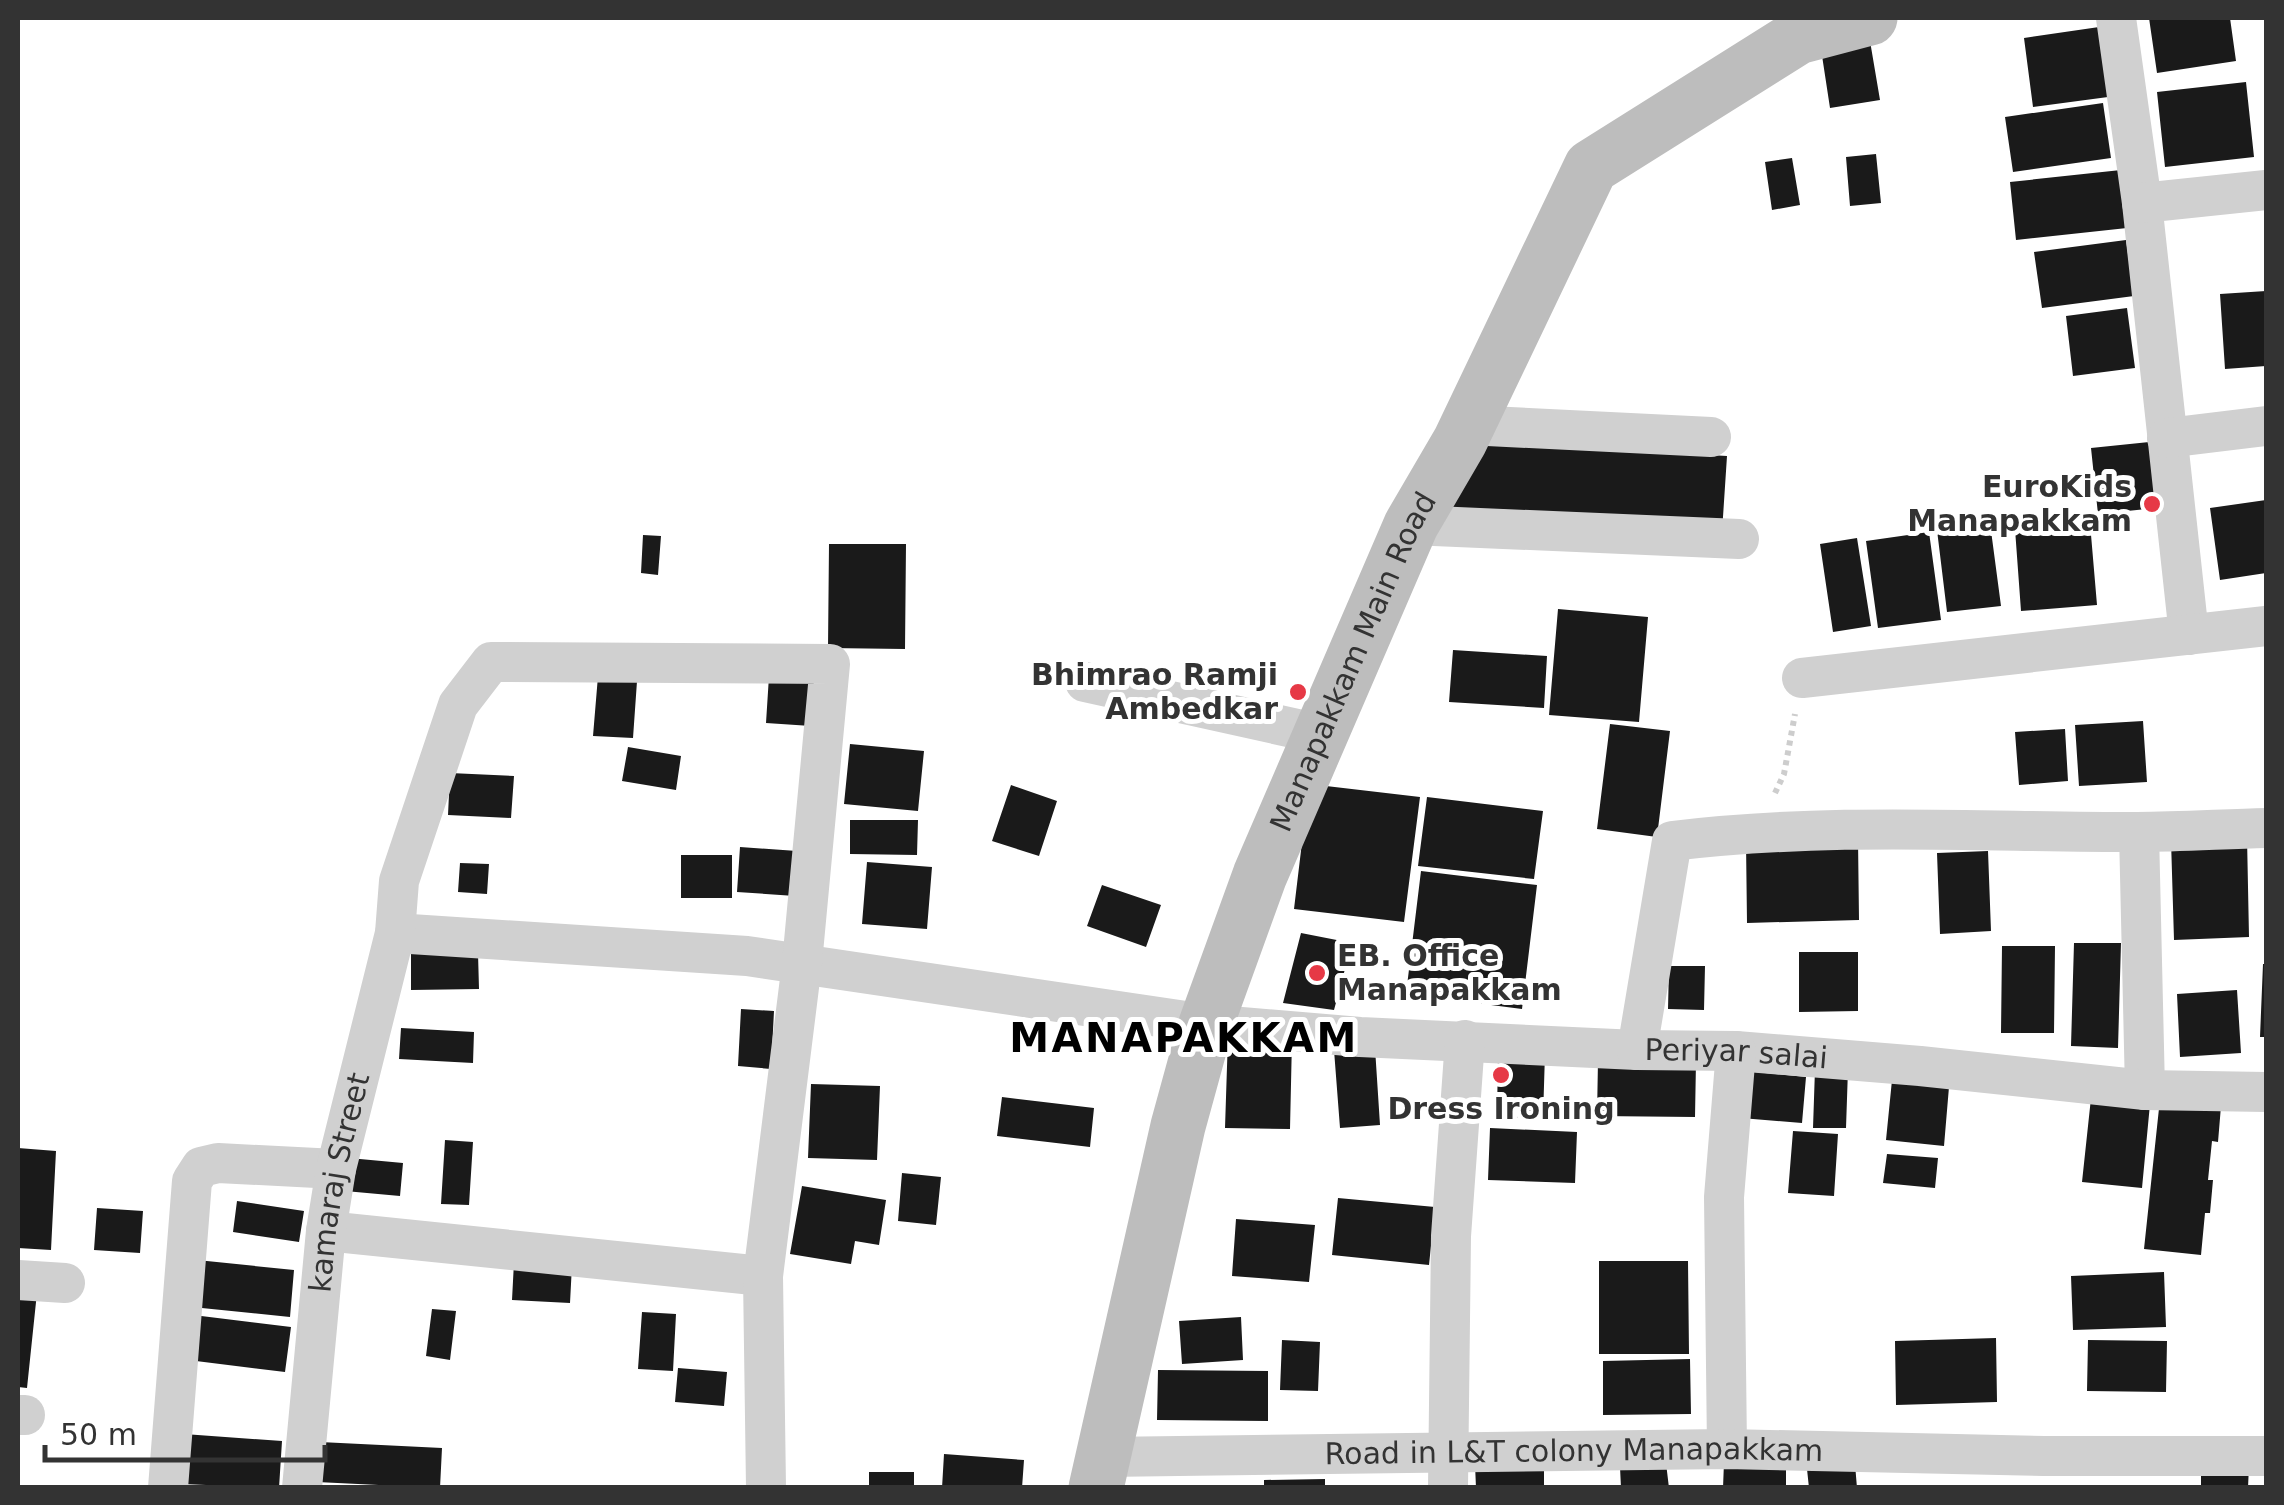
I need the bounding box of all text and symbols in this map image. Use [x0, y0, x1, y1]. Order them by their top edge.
place label: EuroKids Manapakkam [1907, 469, 2132, 538]
street label: Manapakkam Main Road [1263, 486, 1443, 837]
marker: EuroKids Manapakkam [2141, 493, 2163, 515]
place label: Bhimrao Ramji Ambedkar [1031, 657, 1278, 726]
marker: Bhimrao Ramji Ambedkar [1287, 681, 1309, 703]
place label: EB. Office Manapakkam [1337, 938, 1562, 1007]
marker: EB. Office Manapakkam [1306, 962, 1328, 984]
district label: MANAPAKKAM [1009, 1015, 1359, 1061]
street label: Periyar salai [1645, 1032, 1829, 1075]
marker: Dress Ironing [1490, 1064, 1512, 1086]
street label: kamaraj Street [302, 1069, 376, 1294]
place label: Dress Ironing [1387, 1091, 1615, 1126]
scale bar [45, 1400, 325, 1462]
text: 50 m [60, 1417, 137, 1452]
street label: Road in L&T colony Manapakkam [1324, 1431, 1824, 1471]

